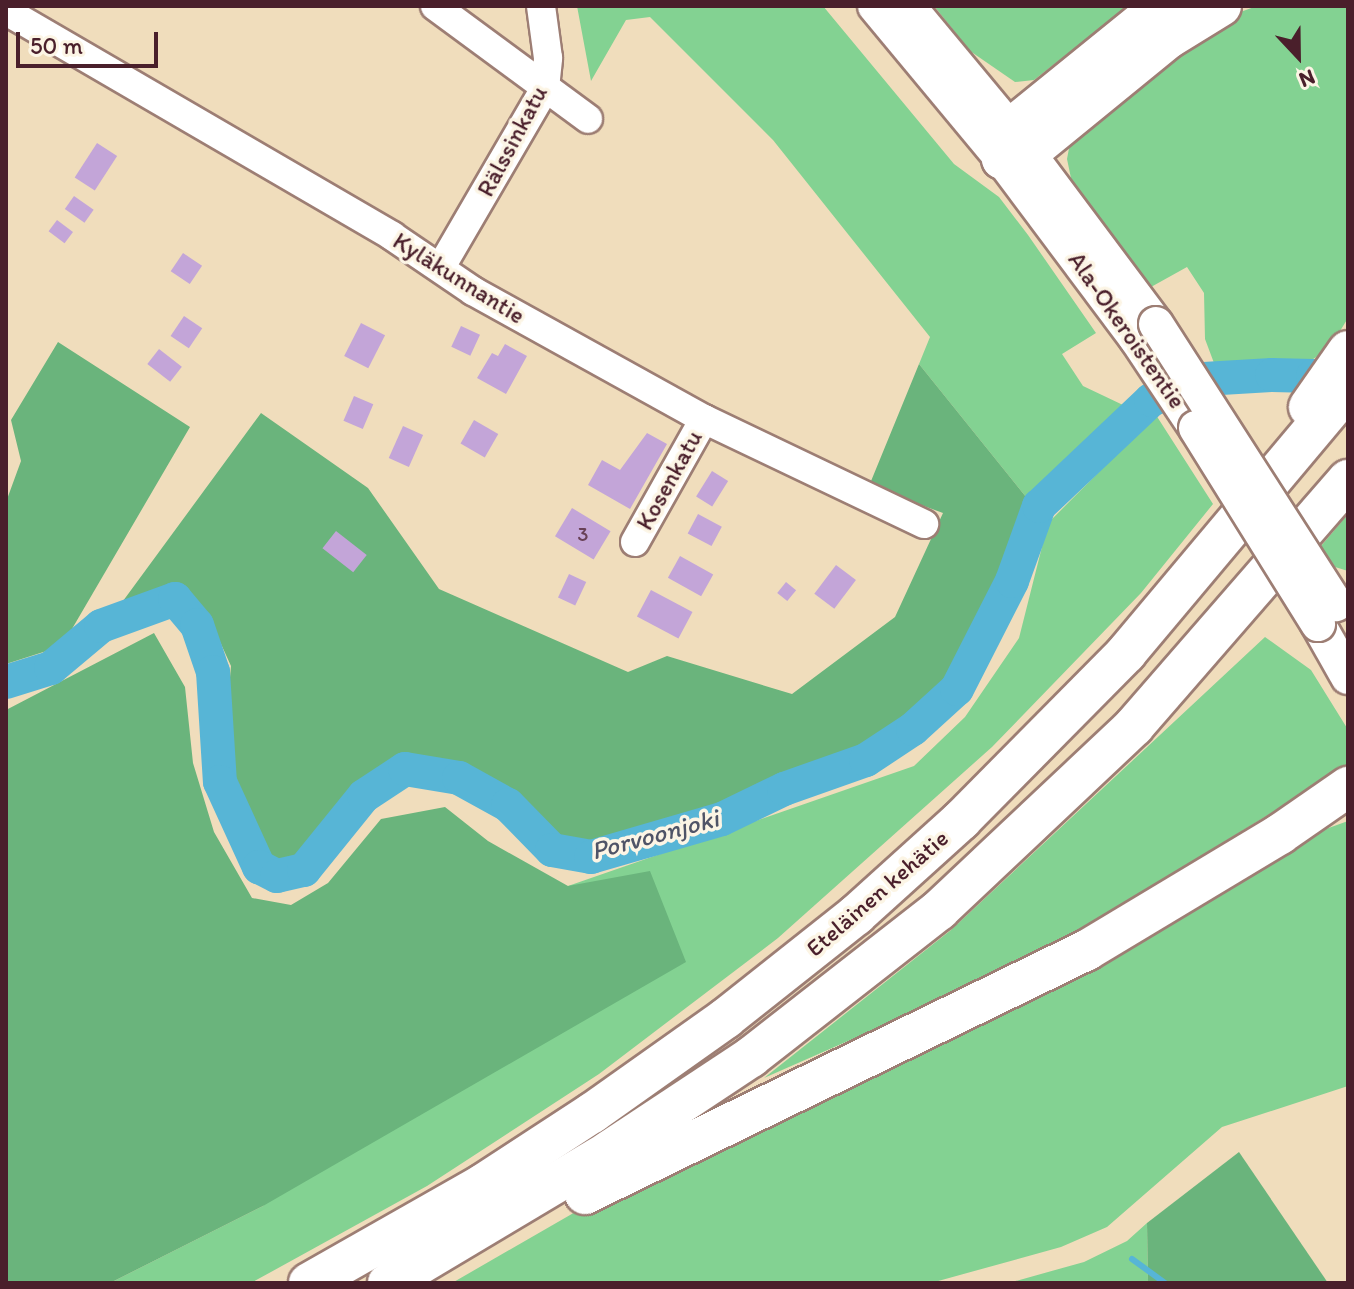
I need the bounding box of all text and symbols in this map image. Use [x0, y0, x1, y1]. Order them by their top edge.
scale bar [20, 16, 162, 66]
north arrow [1258, 16, 1338, 96]
text: 50 m [30, 31, 83, 60]
text: N [1295, 63, 1319, 94]
street label: Rälssinkatu [471, 81, 553, 201]
street label: Kyläkunnantie [388, 226, 530, 330]
street label: Ala-Okeroistentie [1062, 246, 1192, 414]
street label: Kosenkatu [630, 425, 708, 535]
house number: 3 [578, 522, 588, 546]
water label: Porvoonjoki [588, 803, 722, 867]
street label: Eteläinen kehätie [800, 824, 954, 962]

